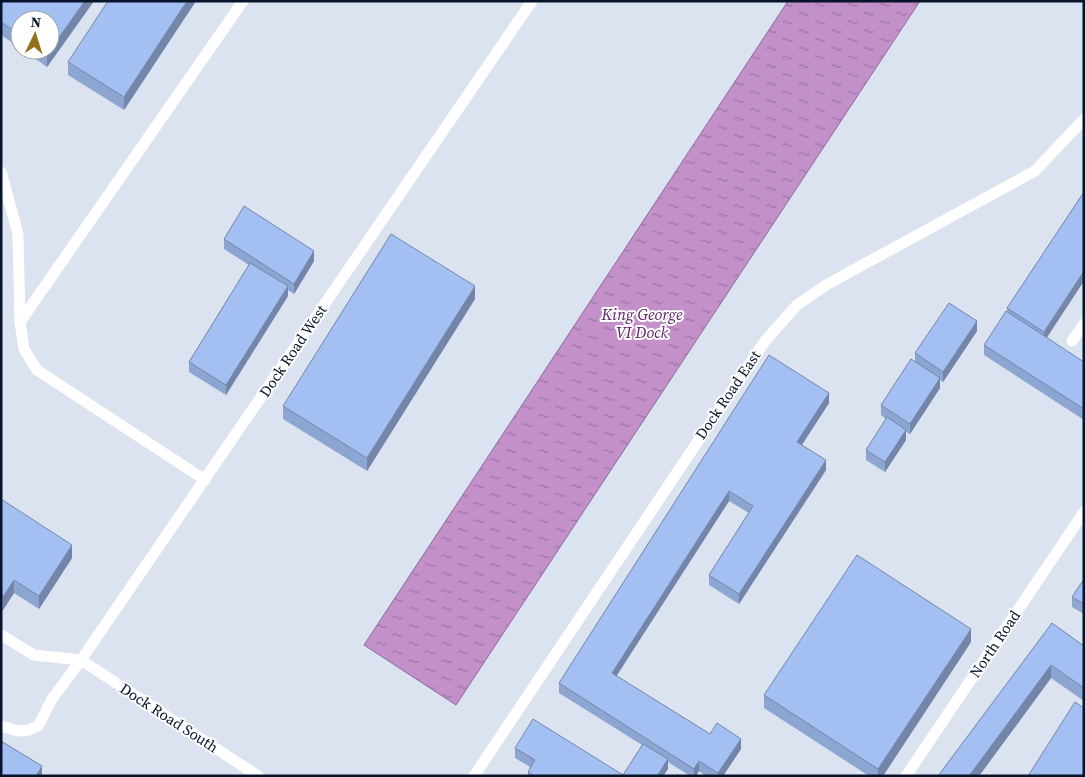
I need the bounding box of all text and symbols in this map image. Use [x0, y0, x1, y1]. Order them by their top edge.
north arrow [10, 10, 60, 60]
text: N [30, 12, 42, 32]
street label: Dock Road West [254, 300, 331, 401]
water label: King George VI Dock [601, 303, 683, 343]
street label: Dock Road East [690, 346, 765, 443]
street label: North Road [964, 605, 1025, 682]
street label: Dock Road South [116, 678, 223, 757]

